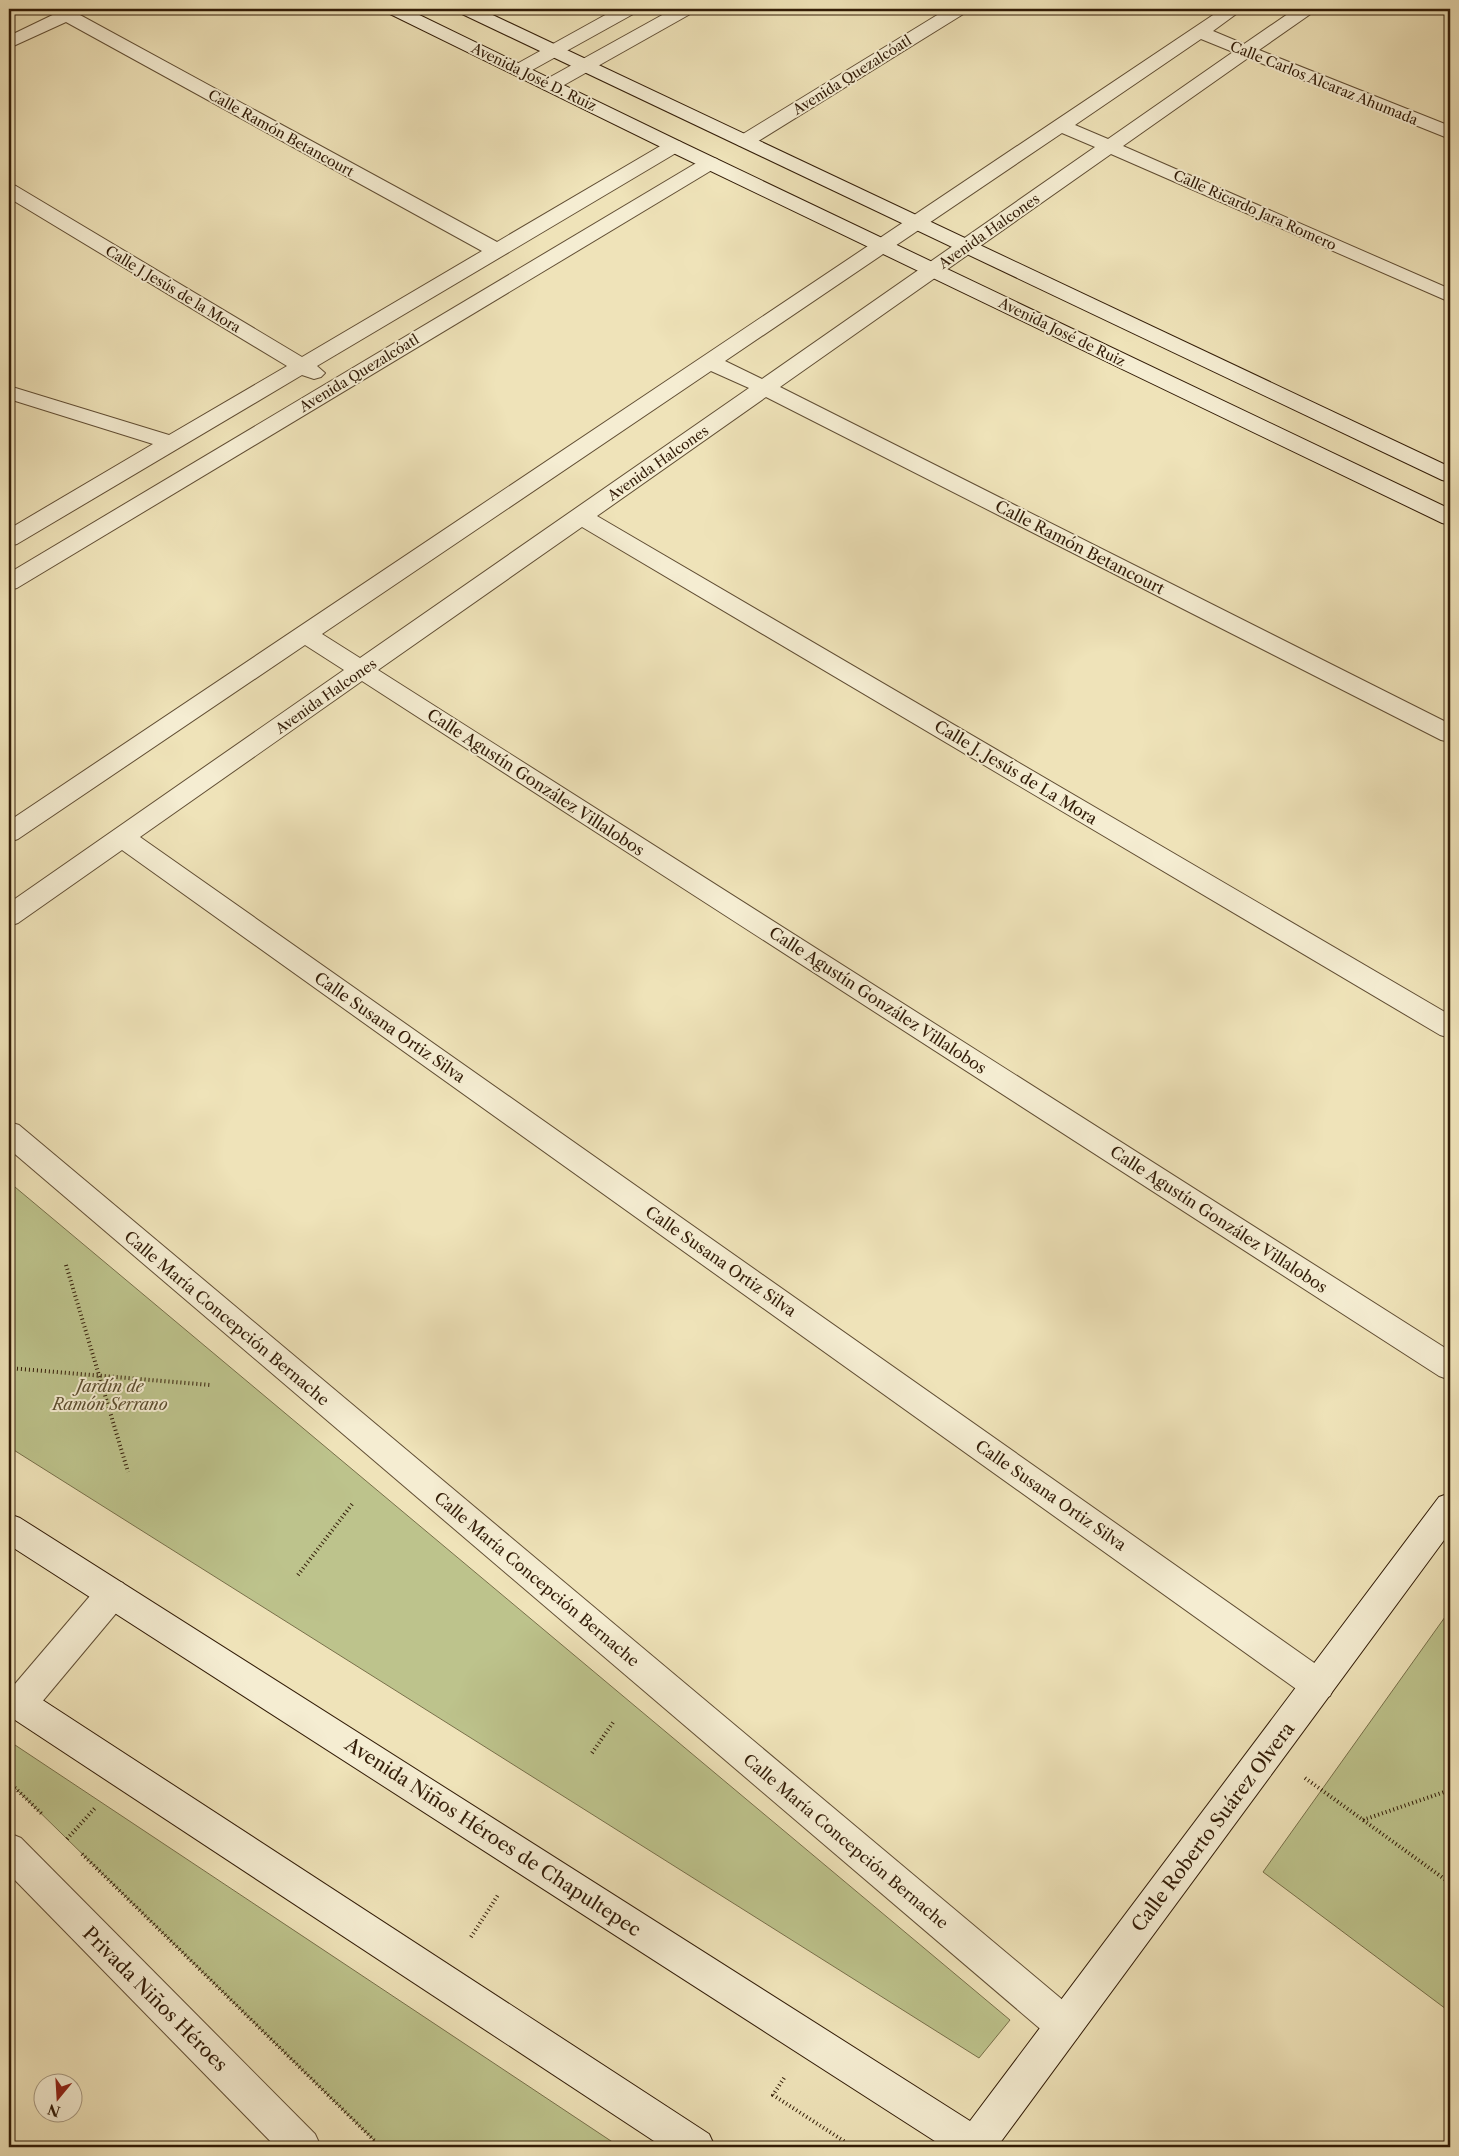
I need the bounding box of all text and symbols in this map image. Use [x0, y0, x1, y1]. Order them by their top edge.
street label: Avenida Quezalcóatl [789, 31, 915, 119]
street label: Calle Carlos Alcaraz Ahumada [1227, 37, 1421, 129]
street label: Avenida José D. Ruiz [468, 38, 599, 115]
street label: Calle Ramón Betancourt [205, 85, 357, 181]
street label: Calle Ricardo Jara Romero [1171, 166, 1339, 254]
street label: Avenida Halcones [934, 189, 1043, 273]
street label: Calle J Jesús de la Mora [102, 241, 244, 337]
street label: Avenida José de Ruiz [995, 293, 1128, 370]
street label: Avenida Quezalcóatl [295, 330, 422, 416]
street label: Avenida Halcones [603, 421, 712, 505]
street label: Calle Ramón Betancourt [992, 496, 1168, 599]
street label: Avenida Halcones [271, 654, 380, 738]
street label: Calle Agustín González Villalobos [424, 704, 648, 860]
street label: Calle J. Jesús de La Mora [931, 715, 1102, 829]
street label: Calle Agustín González Villalobos [766, 922, 990, 1078]
street label: Calle Susana Ortiz Silva [311, 967, 470, 1087]
street label: Calle Agustín González Villalobos [1107, 1141, 1331, 1297]
street label: Calle Susana Ortiz Silva [642, 1201, 801, 1321]
street label: Calle María Concepción Bernache [120, 1226, 334, 1410]
park label: Jardín de Ramón Serrano [51, 1376, 168, 1414]
street label: Calle Susana Ortiz Silva [972, 1435, 1131, 1555]
street label: Calle María Concepción Bernache [430, 1487, 644, 1671]
street label: Calle Roberto Suárez Olvera [1127, 1718, 1299, 1936]
street label: Avenida Niños Héroes de Chapultepec [340, 1732, 645, 1941]
street label: Calle María Concepción Bernache [739, 1749, 953, 1933]
street label: Privada Niños Héroes [78, 1922, 232, 2076]
north arrow [32, 2074, 82, 2124]
text: N [45, 2100, 63, 2121]

